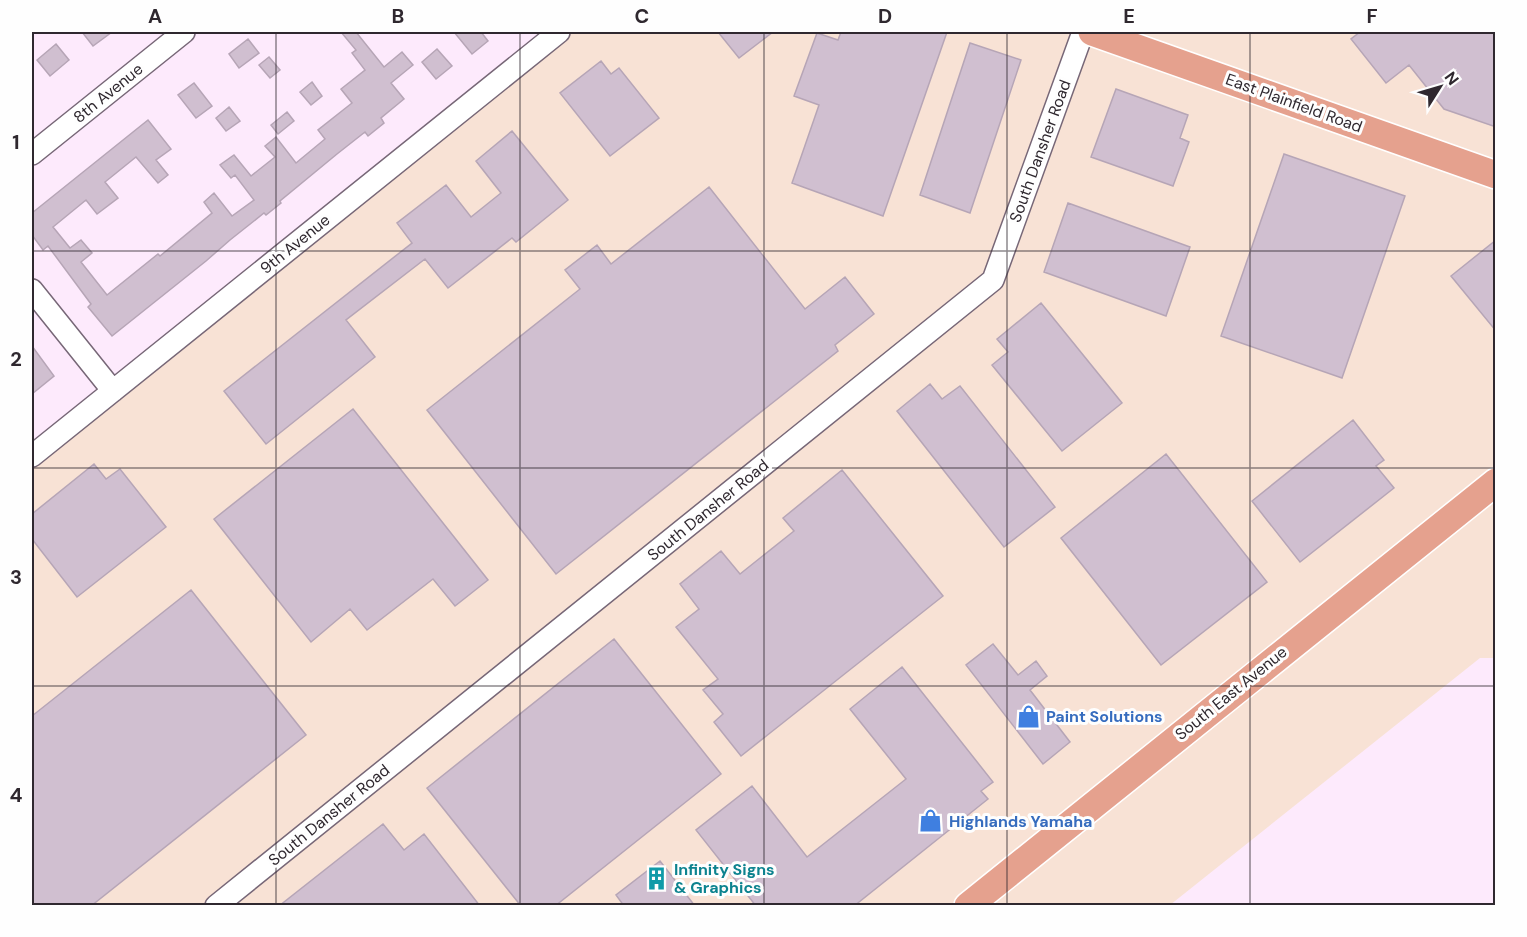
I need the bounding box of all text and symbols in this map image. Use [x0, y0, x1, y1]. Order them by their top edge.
text: A [148, 3, 162, 29]
text: B [392, 3, 404, 29]
text: C [635, 3, 649, 29]
text: D [878, 3, 892, 29]
text: E [1123, 3, 1135, 29]
text: F [1366, 3, 1378, 29]
north arrow [1410, 57, 1470, 117]
street label: 8th Avenue [69, 58, 147, 128]
text: N [1440, 67, 1463, 89]
street label: East Plainfield Road [1223, 69, 1365, 137]
street label: South Dansher Road [1004, 77, 1076, 225]
text: 1 [12, 129, 20, 155]
street label: 9th Avenue [256, 209, 334, 279]
text: 2 [10, 346, 22, 372]
street label: South Dansher Road [643, 455, 773, 565]
text: 3 [10, 564, 22, 590]
street label: South East Avenue [1171, 641, 1291, 745]
shop icon: Paint Solutions [1015, 703, 1041, 729]
place label: Paint Solutions [1046, 706, 1163, 727]
street label: South Dansher Road [264, 760, 394, 870]
text: 4 [10, 782, 23, 808]
shop icon: Highlands Yamaha [918, 808, 944, 834]
place label: Highlands Yamaha [949, 811, 1092, 832]
place label: Infinity Signs & Graphics [674, 859, 775, 898]
building icon: Infinity Signs & Graphics [643, 865, 669, 891]

